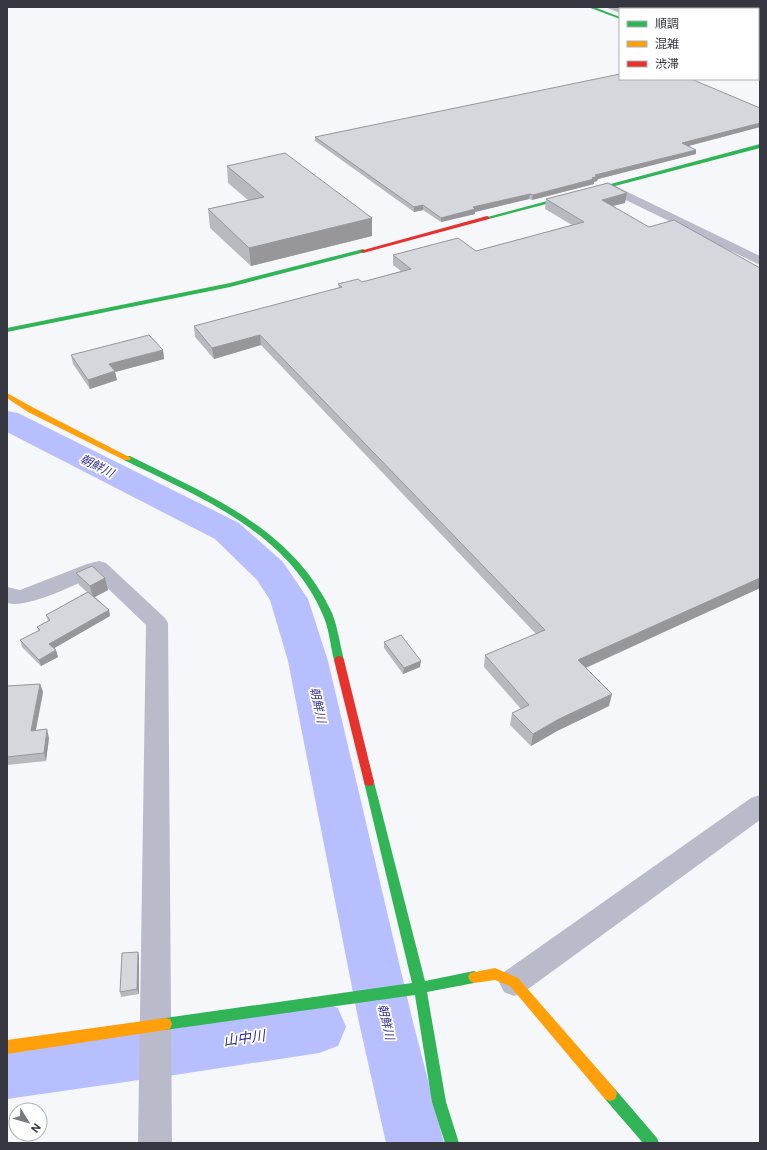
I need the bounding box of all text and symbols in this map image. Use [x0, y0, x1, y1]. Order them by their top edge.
legend [619, 8, 759, 80]
text: 順調 [655, 16, 679, 32]
text: 混雑 [655, 36, 679, 52]
text: 渋滞 [655, 56, 679, 72]
water label: 朝鮮川 [77, 451, 118, 482]
water label: 朝鮮川 [306, 686, 330, 726]
water label: 朝鮮川 [374, 1003, 398, 1043]
water label: 山中川 [222, 1026, 268, 1050]
north arrow [8, 1102, 48, 1142]
text: N [28, 1121, 44, 1135]

